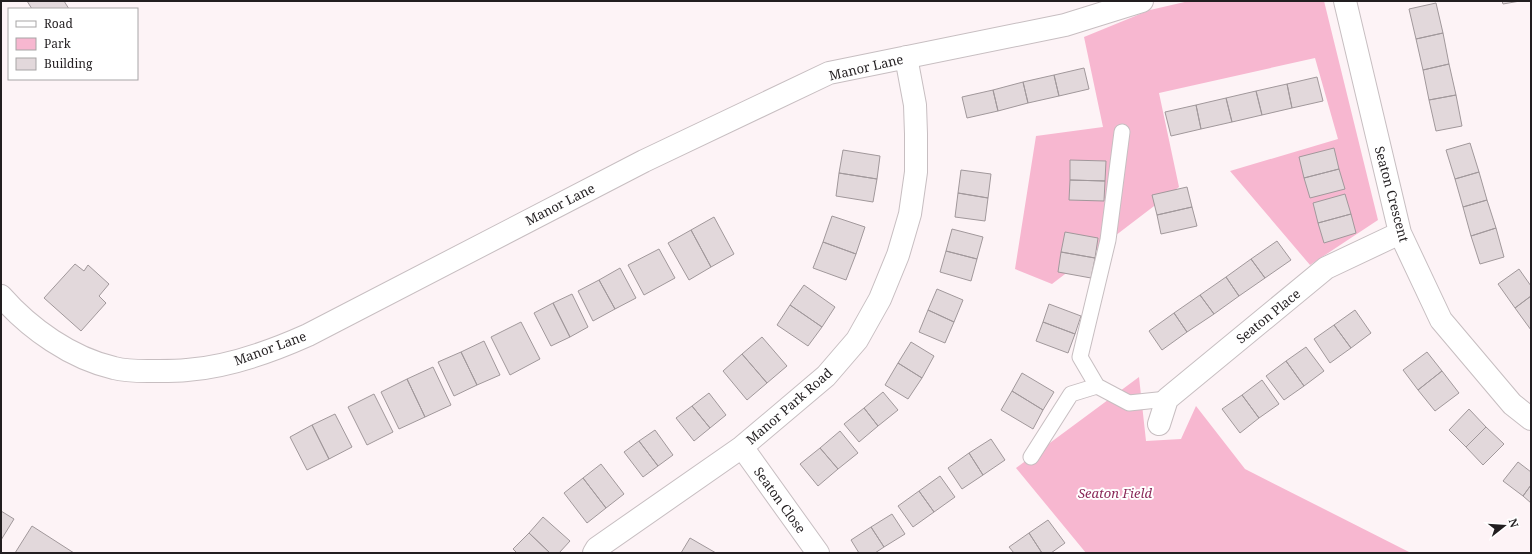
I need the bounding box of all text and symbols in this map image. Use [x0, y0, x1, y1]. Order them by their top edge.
legend [8, 8, 138, 80]
text: Road [44, 15, 74, 32]
text: Park [44, 35, 72, 52]
street label: Manor Lane [827, 50, 905, 84]
text: Building [44, 55, 93, 72]
street label: Seaton Crescent [1371, 144, 1414, 244]
street label: Manor Lane [522, 179, 598, 229]
street label: Seaton Place [1232, 285, 1304, 347]
street label: Manor Lane [231, 327, 309, 369]
street label: Manor Park Road [742, 364, 836, 448]
street label: Seaton Close [750, 463, 810, 537]
park label: Seaton Field [1078, 484, 1152, 502]
north arrow [1484, 506, 1524, 546]
text: N [1506, 517, 1523, 530]

